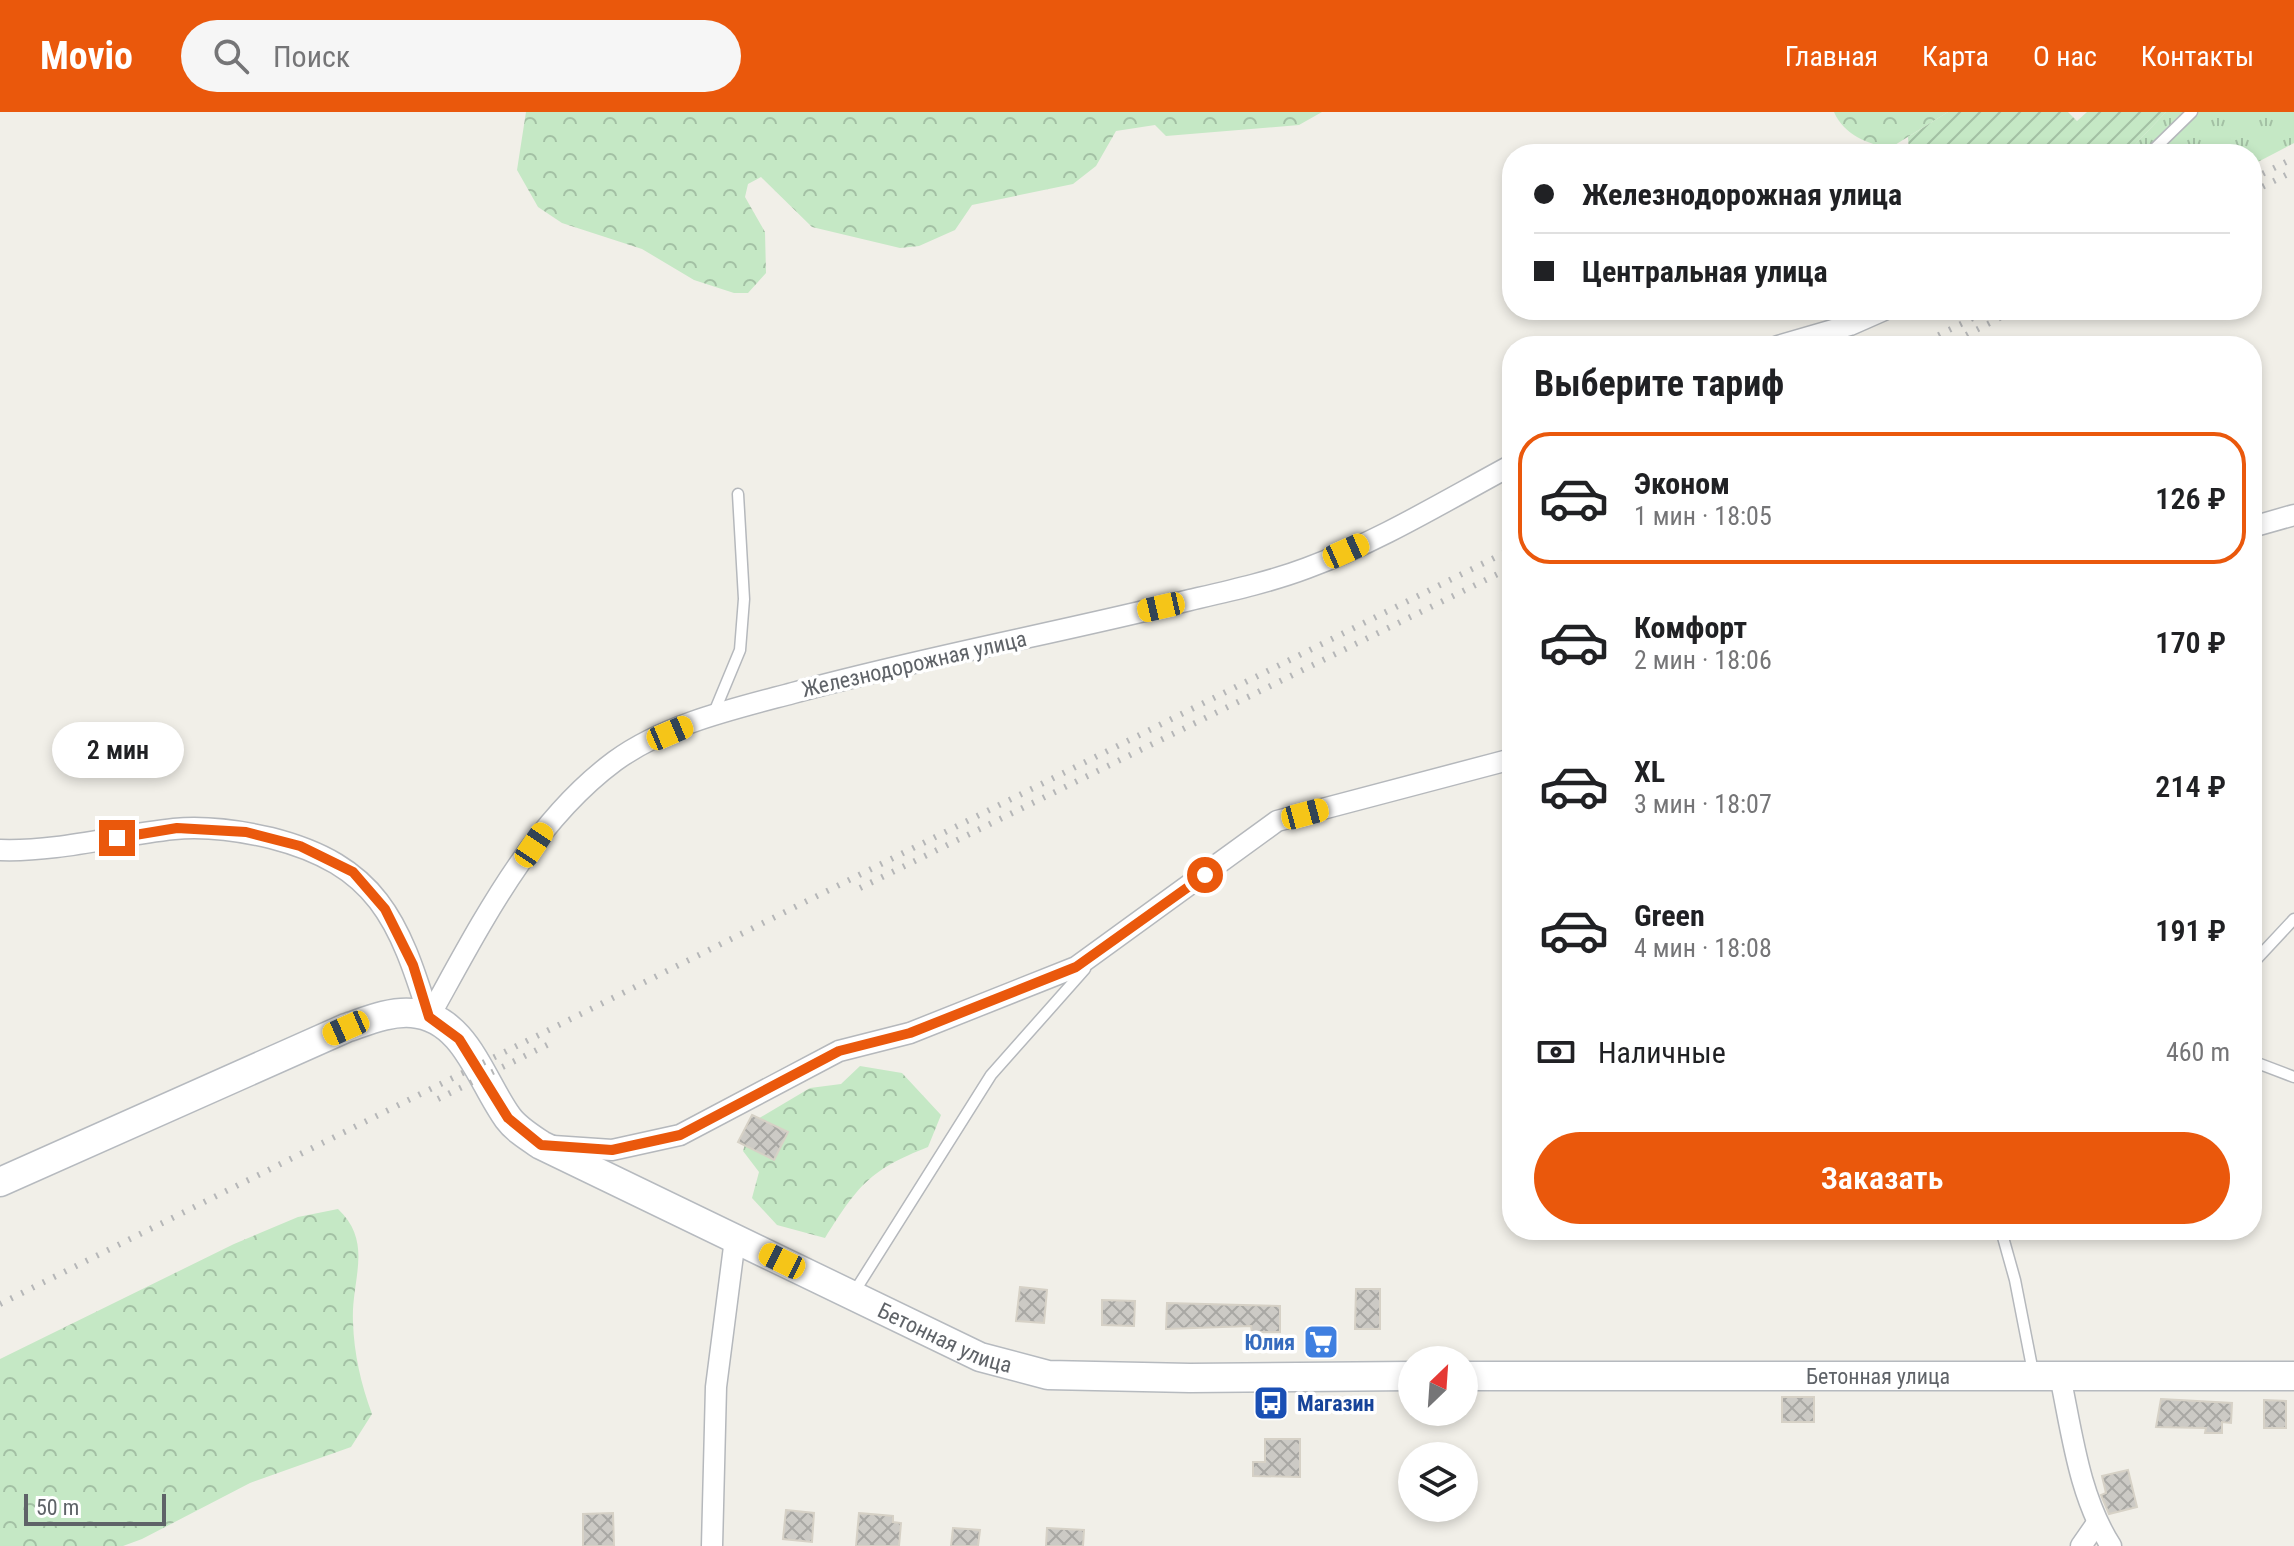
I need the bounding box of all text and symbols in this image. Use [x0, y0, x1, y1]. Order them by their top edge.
search box [181, 20, 741, 92]
text: Movio [40, 34, 133, 78]
icon: search [209, 34, 253, 78]
text: Поиск [273, 39, 350, 74]
text: Главная [1785, 40, 1878, 73]
text: Карта [1922, 40, 1989, 73]
text: О нас [2033, 40, 2097, 73]
text: Контакты [2141, 40, 2254, 73]
text: Железнодорожная улица [1582, 177, 1902, 212]
text: Центральная улица [1582, 254, 1828, 289]
text: Выберите тариф [1534, 363, 1784, 405]
icon: car [1538, 462, 1610, 534]
text: Эконом [1634, 466, 1730, 501]
text: 126 ₽ [2155, 481, 2226, 516]
text: 1 мин · 18:05 [1634, 501, 1772, 531]
car [1319, 530, 1373, 572]
car [1135, 590, 1187, 624]
icon: car [1538, 606, 1610, 678]
text: Комфорт [1634, 610, 1747, 645]
text: 170 ₽ [2155, 625, 2226, 660]
street label: Железнодорожная улица [799, 626, 1029, 702]
text: 2 мин · 18:06 [1634, 645, 1772, 675]
car [643, 713, 697, 753]
callout: 2 мин [51, 722, 183, 778]
text: 2 мин [87, 735, 149, 765]
icon: car [1538, 750, 1610, 822]
text: XL [1634, 754, 1665, 789]
text: 214 ₽ [2155, 769, 2226, 804]
text: 3 мин · 18:07 [1634, 789, 1772, 819]
car [1279, 796, 1331, 832]
car [511, 818, 557, 872]
route end [99, 820, 135, 856]
route start [1187, 857, 1223, 893]
icon: car [1538, 894, 1610, 966]
text: Green [1634, 898, 1705, 933]
text: 191 ₽ [2155, 913, 2226, 948]
text: 4 мин · 18:08 [1634, 933, 1772, 963]
car [319, 1007, 373, 1049]
icon: cash [1534, 1030, 1578, 1074]
text: Наличные [1598, 1035, 1726, 1070]
text: 460 m [2166, 1037, 2230, 1067]
button: Заказать [1534, 1132, 2230, 1224]
car [755, 1240, 809, 1282]
street label: Бетонная улица [874, 1297, 1015, 1377]
supermarket icon: Юлия [1302, 1323, 1340, 1361]
place label: Юлия [1244, 1330, 1295, 1355]
north arrow [1398, 1346, 1478, 1426]
map controls [1398, 1346, 1478, 1522]
street label: Бетонная улица [1806, 1364, 1950, 1389]
bus stop icon: Магазин [1252, 1384, 1290, 1422]
place label: Магазин [1297, 1391, 1375, 1416]
button: layers [1398, 1442, 1478, 1522]
scale bar [24, 1490, 166, 1526]
text: 50 m [36, 1495, 79, 1520]

